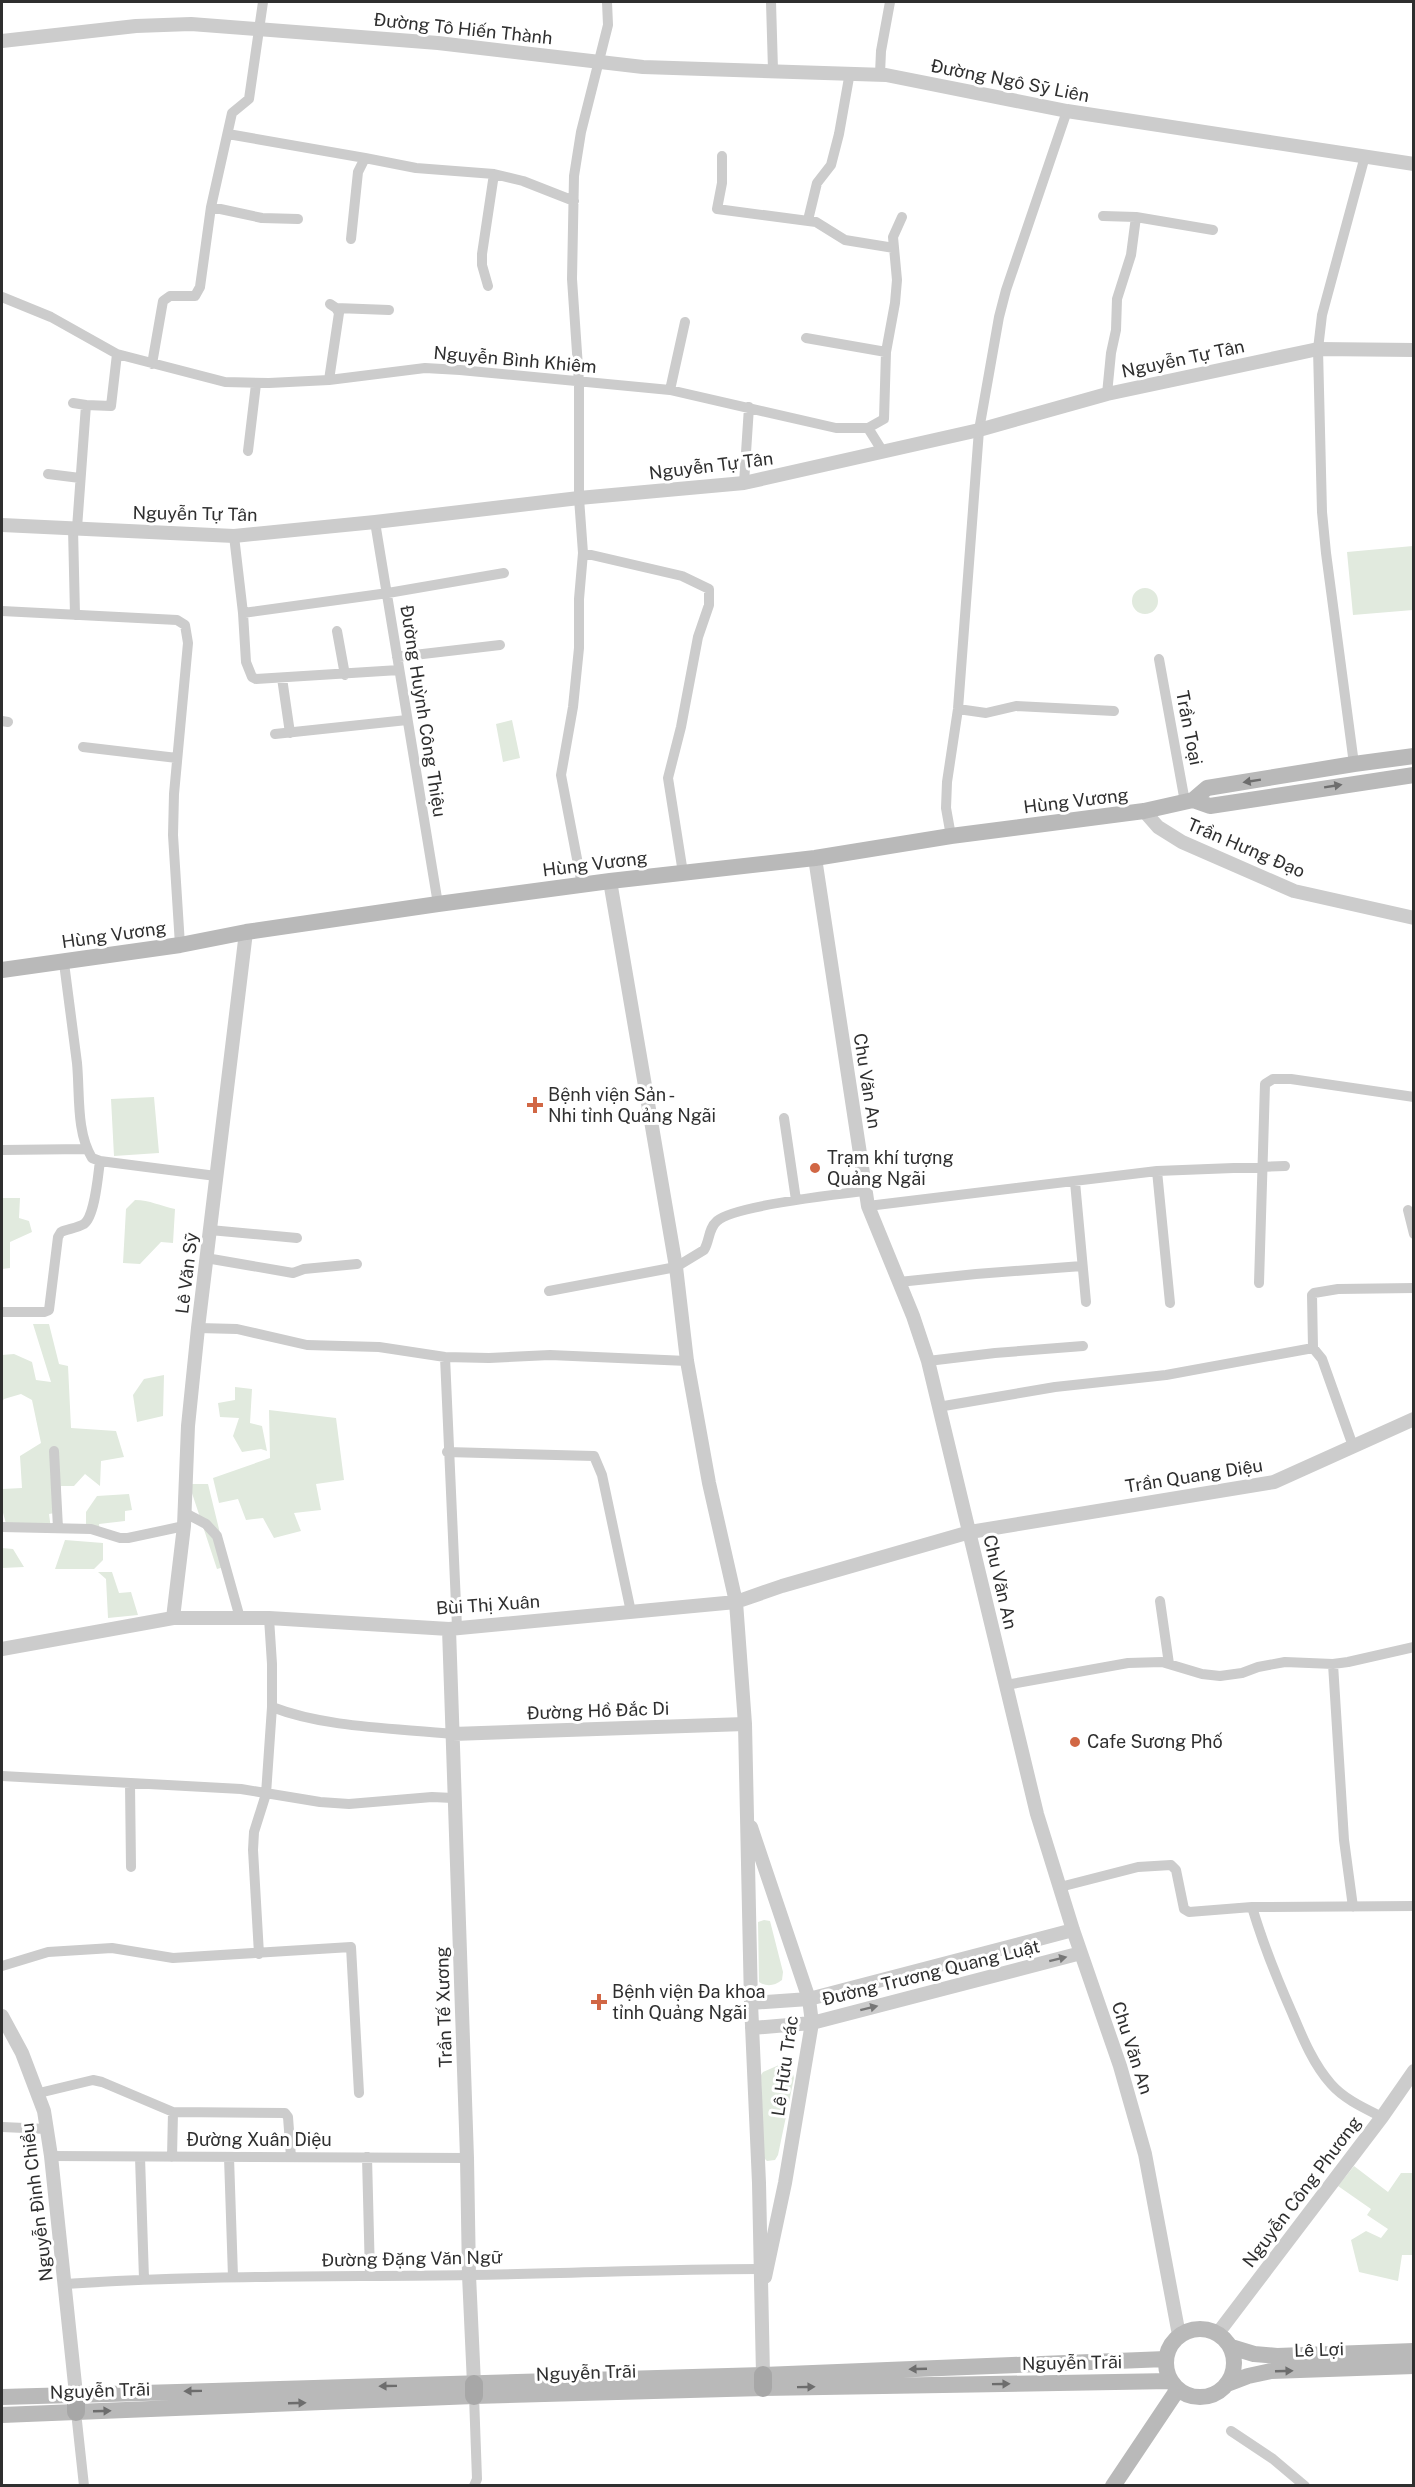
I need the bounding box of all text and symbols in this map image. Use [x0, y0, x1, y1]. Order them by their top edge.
street label: Đường Tô Hiến Thành [373, 9, 554, 48]
street label: Đường Ngô Sỹ Liên [929, 55, 1091, 106]
street label: Nguyễn Tự Tân [1120, 335, 1246, 382]
street label: Nguyễn Bình Khiêm [433, 342, 598, 377]
street label: Nguyễn Tự Tân [648, 447, 774, 484]
street label: Nguyễn Tự Tân [132, 502, 258, 525]
street label: Đường Huỳnh Công Thiệu [396, 603, 451, 819]
street label: Trần Toại [1172, 689, 1207, 767]
one-way arrow [1242, 776, 1261, 785]
one-way arrow [1324, 782, 1343, 791]
street label: Hùng Vương [1022, 784, 1130, 817]
street label: Trần Hưng Đạo [1184, 813, 1308, 882]
street label: Hùng Vương [541, 847, 649, 880]
street label: Hùng Vương [60, 917, 168, 952]
street label: Chu Văn An [850, 1032, 885, 1130]
place label: Bệnh viện Sản - Nhi tỉnh Quảng Ngãi [548, 1084, 716, 1126]
marker: Bệnh viện Sản - Nhi tỉnh Quảng Ngãi [526, 1096, 544, 1114]
place label: Trạm khí tượng Quảng Ngãi [827, 1147, 954, 1189]
marker: Trạm khí tượng Quảng Ngãi [808, 1161, 822, 1175]
street label: Lê Văn Sỹ [171, 1231, 202, 1315]
street label: Trần Quang Diệu [1124, 1454, 1264, 1497]
street label: Chu Văn An [979, 1533, 1022, 1631]
street label: Bùi Thị Xuân [435, 1590, 541, 1619]
street label: Đường Hồ Đắc Di [526, 1698, 670, 1723]
place label: Cafe Sương Phố [1087, 1731, 1223, 1752]
marker: Cafe Sương Phố [1068, 1735, 1082, 1749]
street label: Đường Trương Quang Luật [820, 1935, 1042, 2010]
street label: Trần Tế Xương [431, 1946, 456, 2068]
one-way arrow [1049, 1954, 1067, 1964]
place label: Bệnh viện Đa khoa tỉnh Quảng Ngãi [612, 1981, 765, 2023]
marker: Bệnh viện Đa khoa tỉnh Quảng Ngãi [590, 1993, 608, 2011]
street label: Chu Văn An [1108, 1999, 1157, 2097]
one-way arrow [860, 2003, 878, 2012]
street label: Lê Hữu Trác [767, 2014, 802, 2118]
street label: Nguyễn Công Phương [1238, 2112, 1365, 2271]
street label: Nguyễn Đình Chiểu [16, 2122, 57, 2282]
street label: Đường Xuân Diệu [186, 2129, 332, 2150]
street label: Đường Đặng Văn Ngữ [321, 2246, 503, 2271]
street label: Lê Lợi [1294, 2338, 1344, 2361]
street label: Nguyễn Trãi [1022, 2351, 1122, 2374]
street label: Nguyễn Trãi [535, 2360, 637, 2385]
one-way arrow [909, 2364, 928, 2374]
one-way arrow [1274, 2366, 1293, 2375]
street label: Nguyễn Trãi [49, 2378, 151, 2403]
one-way arrow [992, 2379, 1011, 2389]
one-way arrow [378, 2382, 397, 2391]
one-way arrow [797, 2382, 816, 2392]
one-way arrow [183, 2386, 202, 2396]
one-way arrow [287, 2398, 306, 2408]
one-way arrow [92, 2406, 111, 2415]

